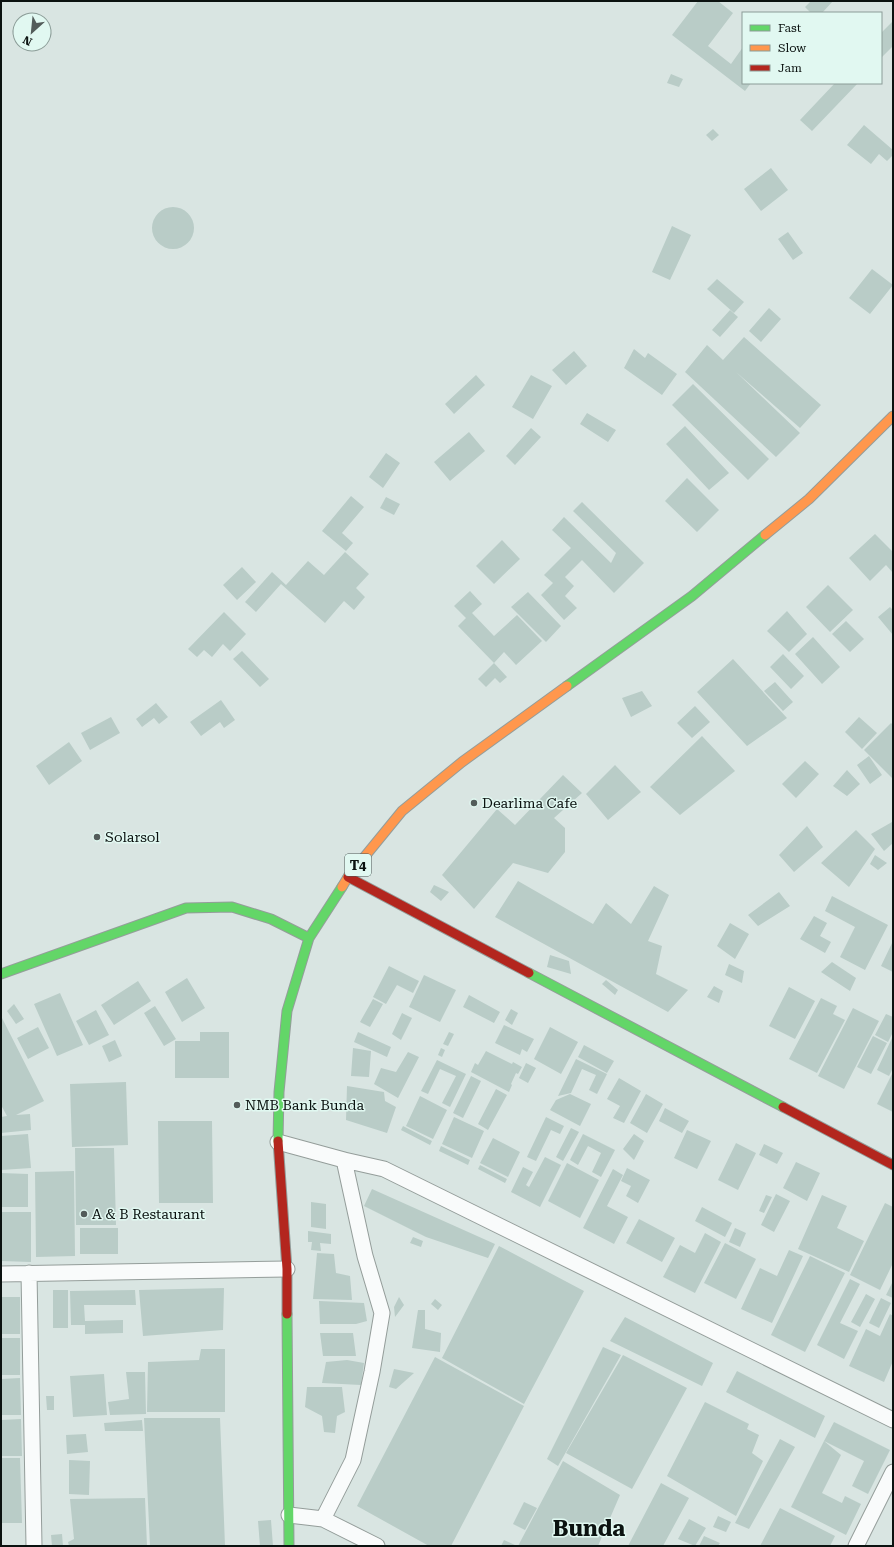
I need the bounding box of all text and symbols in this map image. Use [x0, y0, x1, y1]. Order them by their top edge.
north arrow [12, 12, 52, 52]
legend [742, 12, 882, 84]
text: Fast [778, 21, 802, 35]
text: N [20, 33, 34, 48]
text: Slow [778, 41, 806, 55]
text: Jam [778, 61, 802, 75]
place label: Dearlima Cafe [482, 795, 578, 811]
marker: Dearlima Cafe [469, 798, 479, 808]
place label: Solarsol [105, 829, 160, 845]
marker: Solarsol [92, 832, 102, 842]
road number: T4 [345, 854, 371, 876]
place label: NMB Bank Bunda [245, 1097, 365, 1113]
marker: NMB Bank Bunda [232, 1100, 242, 1110]
place label: A & B Restaurant [92, 1206, 205, 1222]
marker: A & B Restaurant [79, 1209, 89, 1219]
district label: Bunda [553, 1516, 625, 1541]

